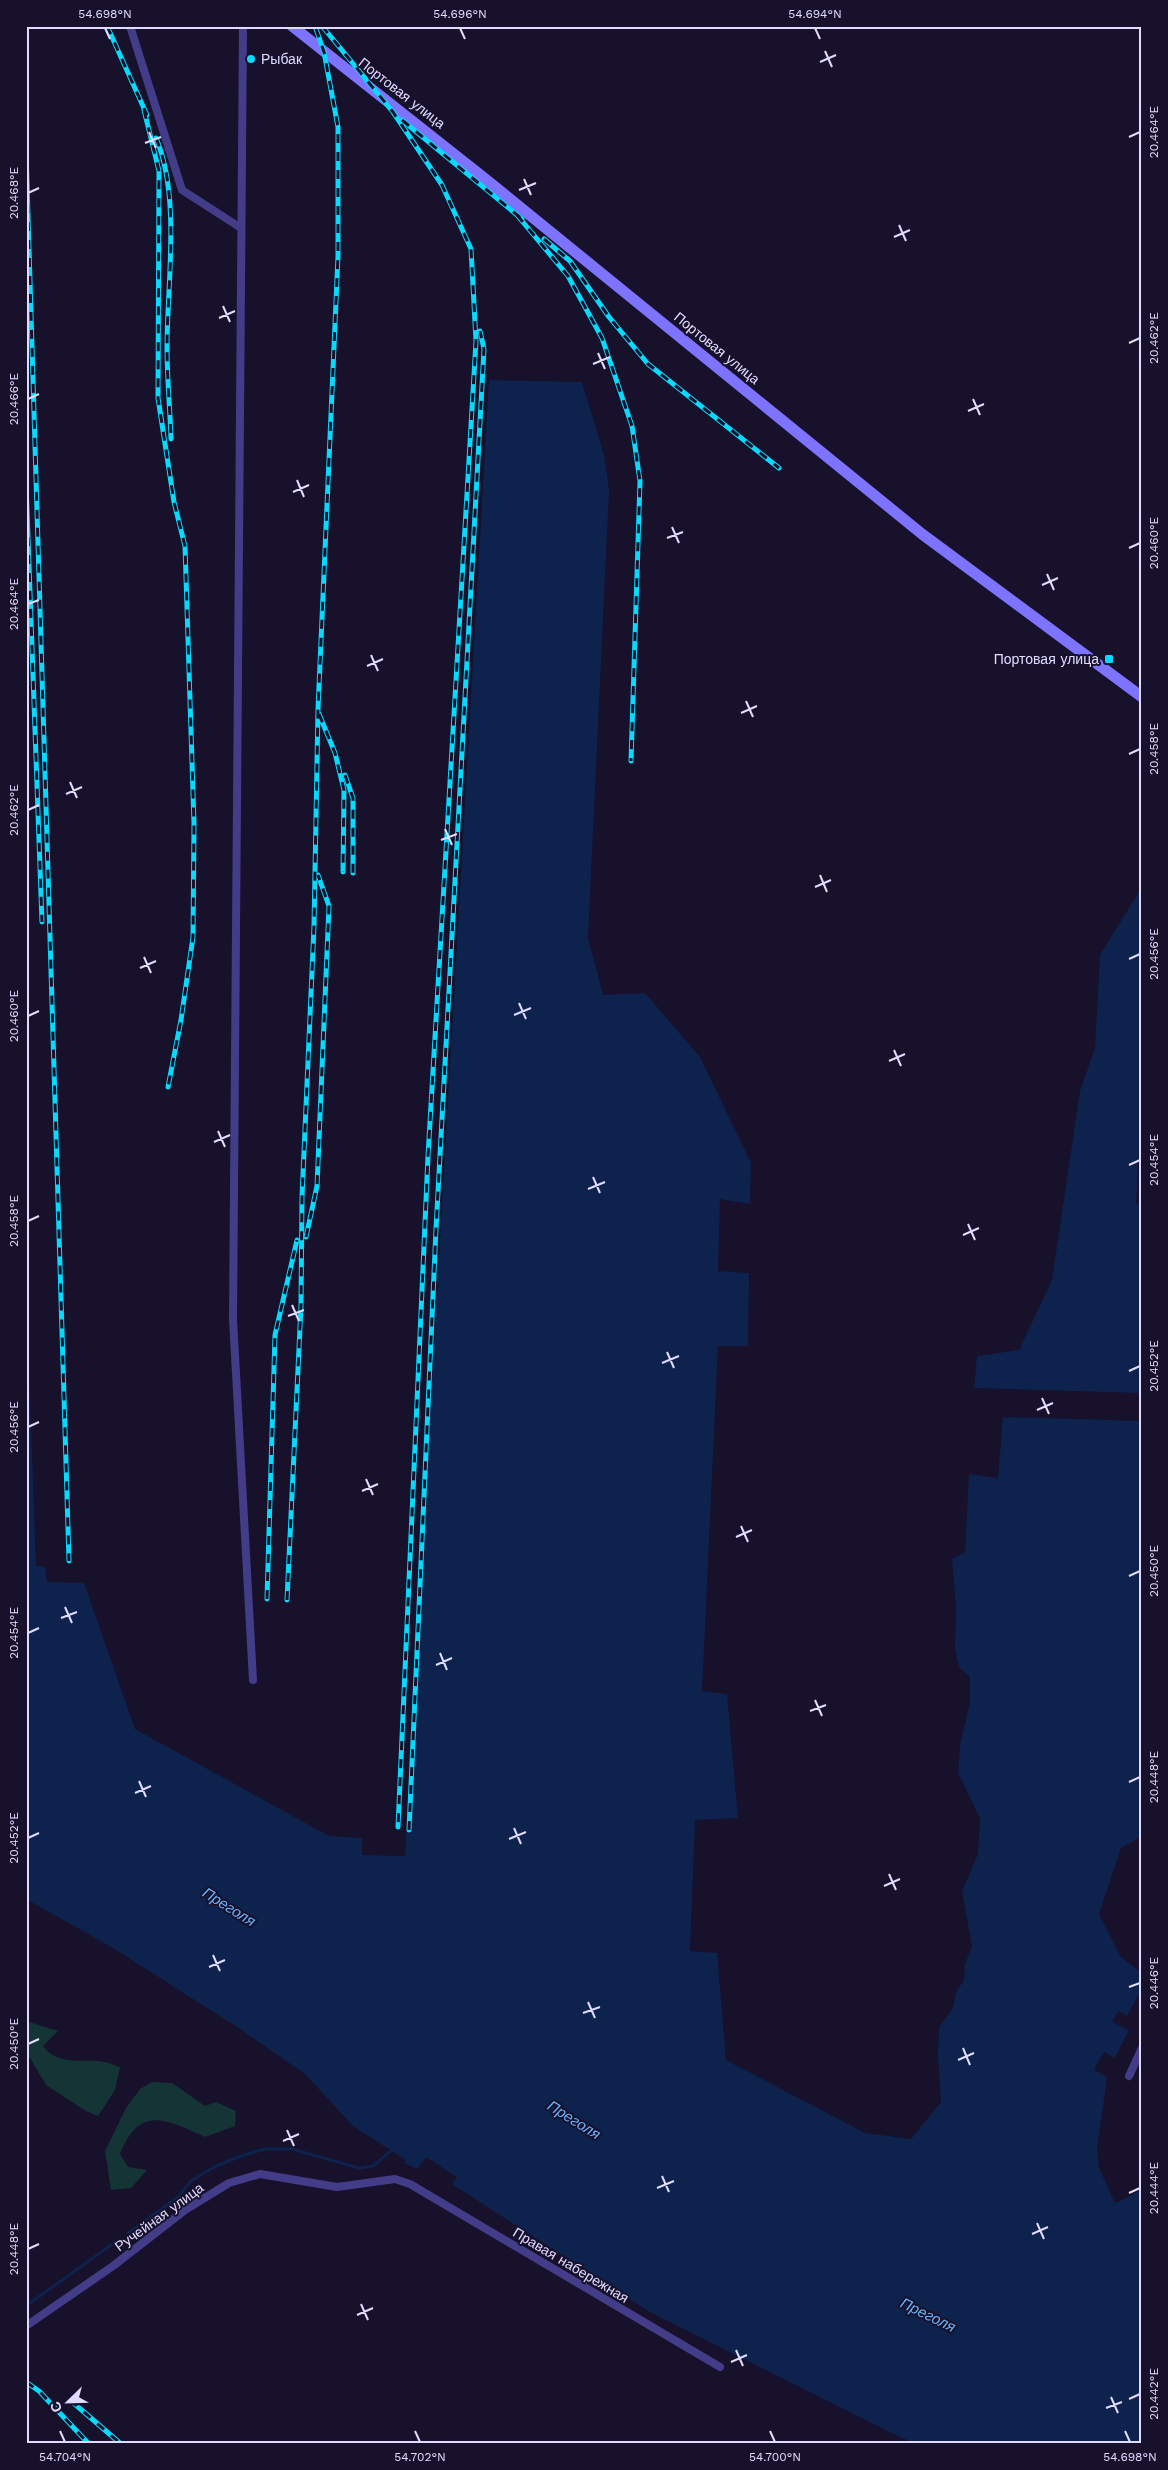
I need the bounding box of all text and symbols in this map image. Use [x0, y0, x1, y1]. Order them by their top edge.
text: 54.698°N [78, 7, 132, 21]
text: 54.696°N [433, 7, 487, 21]
text: 54.694°N [788, 7, 842, 21]
place label: Рыбак [261, 51, 303, 67]
marker: Рыбак [245, 53, 257, 65]
street label: Портовая улица [356, 54, 449, 132]
text: 20.464°E [1147, 105, 1161, 158]
text: 20.468°E [7, 166, 21, 219]
street label: Портовая улица [671, 309, 763, 387]
text: 20.462°E [1147, 312, 1161, 364]
text: 20.466°E [7, 372, 21, 425]
text: 20.460°E [1147, 516, 1161, 569]
text: 20.464°E [7, 577, 21, 630]
place label: Портовая улица [994, 651, 1099, 667]
marker: Портовая улица [1103, 653, 1115, 665]
text: 20.458°E [1147, 723, 1161, 775]
text: 20.462°E [7, 784, 21, 836]
text: 20.456°E [1147, 928, 1161, 980]
text: 20.460°E [7, 989, 21, 1042]
text: 20.454°E [1147, 1134, 1161, 1186]
text: 20.458°E [7, 1195, 21, 1247]
text: 20.452°E [1147, 1340, 1161, 1392]
text: 20.456°E [7, 1401, 21, 1453]
text: 20.450°E [1147, 1545, 1161, 1597]
text: 20.454°E [7, 1607, 21, 1659]
text: 20.448°E [1147, 1750, 1161, 1803]
text: 20.452°E [7, 1812, 21, 1864]
water label: Преголя [199, 1884, 259, 1930]
text: 20.446°E [1147, 1956, 1161, 2009]
text: 20.450°E [7, 2018, 21, 2070]
water label: Преголя [544, 2097, 604, 2143]
text: 20.444°E [1147, 2161, 1161, 2214]
street label: Ручейная улица [112, 2179, 207, 2255]
text: 20.448°E [7, 2222, 21, 2275]
street label: Правая набережная [510, 2224, 632, 2306]
water label: Преголя [897, 2294, 959, 2336]
text: 20.442°E [1147, 2368, 1161, 2420]
north arrow [42, 2378, 92, 2428]
text: С [47, 2399, 65, 2415]
text: 54.704°N [39, 2450, 91, 2464]
text: 54.702°N [394, 2450, 446, 2464]
text: 54.700°N [749, 2450, 801, 2464]
text: 54.698°N [1103, 2450, 1157, 2464]

